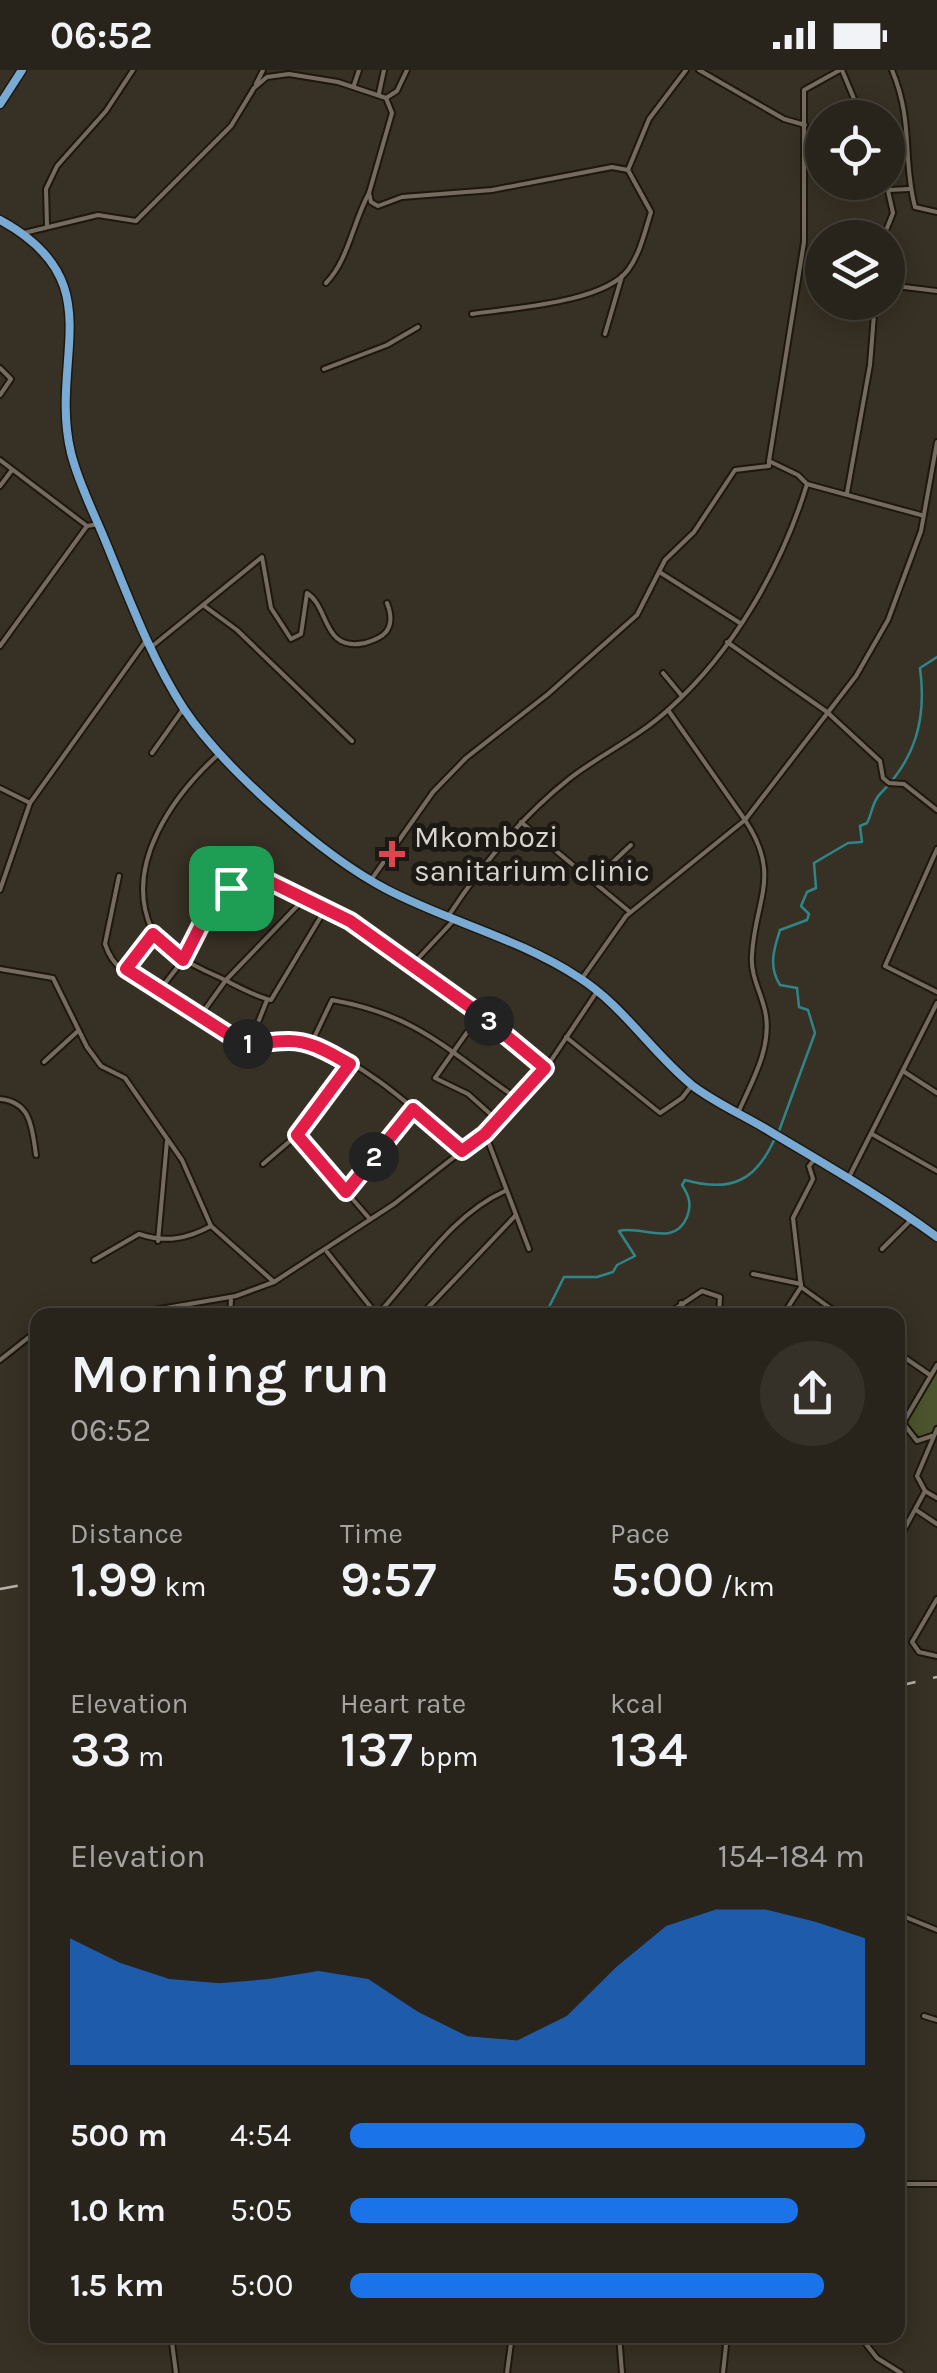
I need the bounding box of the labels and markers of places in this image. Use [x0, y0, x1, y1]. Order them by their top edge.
place label: Mkombozi sanitarium clinic [414, 819, 650, 889]
marker: Mkombozi sanitarium clinic [379, 841, 405, 867]
pin [189, 846, 274, 931]
pin: 3 [464, 996, 514, 1046]
pin: 1 [223, 1019, 273, 1069]
pin: 2 [349, 1132, 399, 1182]

